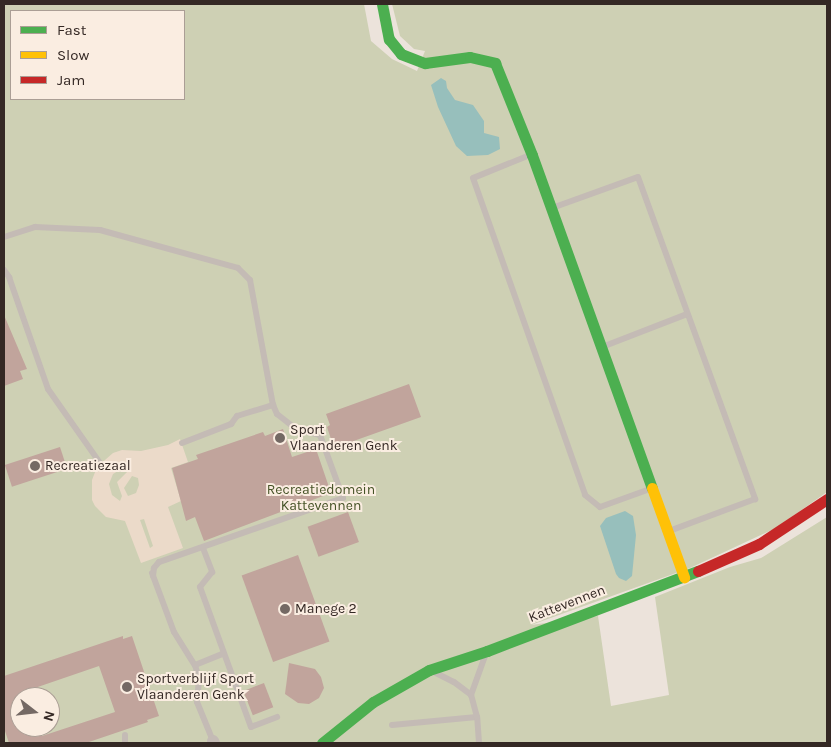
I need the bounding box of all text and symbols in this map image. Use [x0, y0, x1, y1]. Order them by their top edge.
legend [10, 10, 185, 100]
text: Fast [57, 21, 86, 39]
text: Slow [57, 46, 89, 64]
text: Jam [57, 71, 85, 89]
place label: Sport Vlaanderen Genk [290, 422, 398, 454]
marker: Sport Vlaanderen Genk [274, 432, 286, 444]
place label: Recreatiezaal [45, 458, 131, 474]
marker: Recreatiezaal [29, 460, 41, 472]
park label: Recreatiedomein Kattevennen [267, 482, 375, 514]
street label: Kattevennen [526, 582, 608, 626]
place label: Manege 2 [295, 601, 357, 617]
marker: Manege 2 [279, 603, 291, 615]
place label: Sportverblijf Sport Vlaanderen Genk [137, 671, 254, 704]
marker: Sportverblijf Sport Vlaanderen Genk [121, 681, 133, 693]
north arrow [10, 687, 60, 737]
text: N [39, 709, 58, 723]

